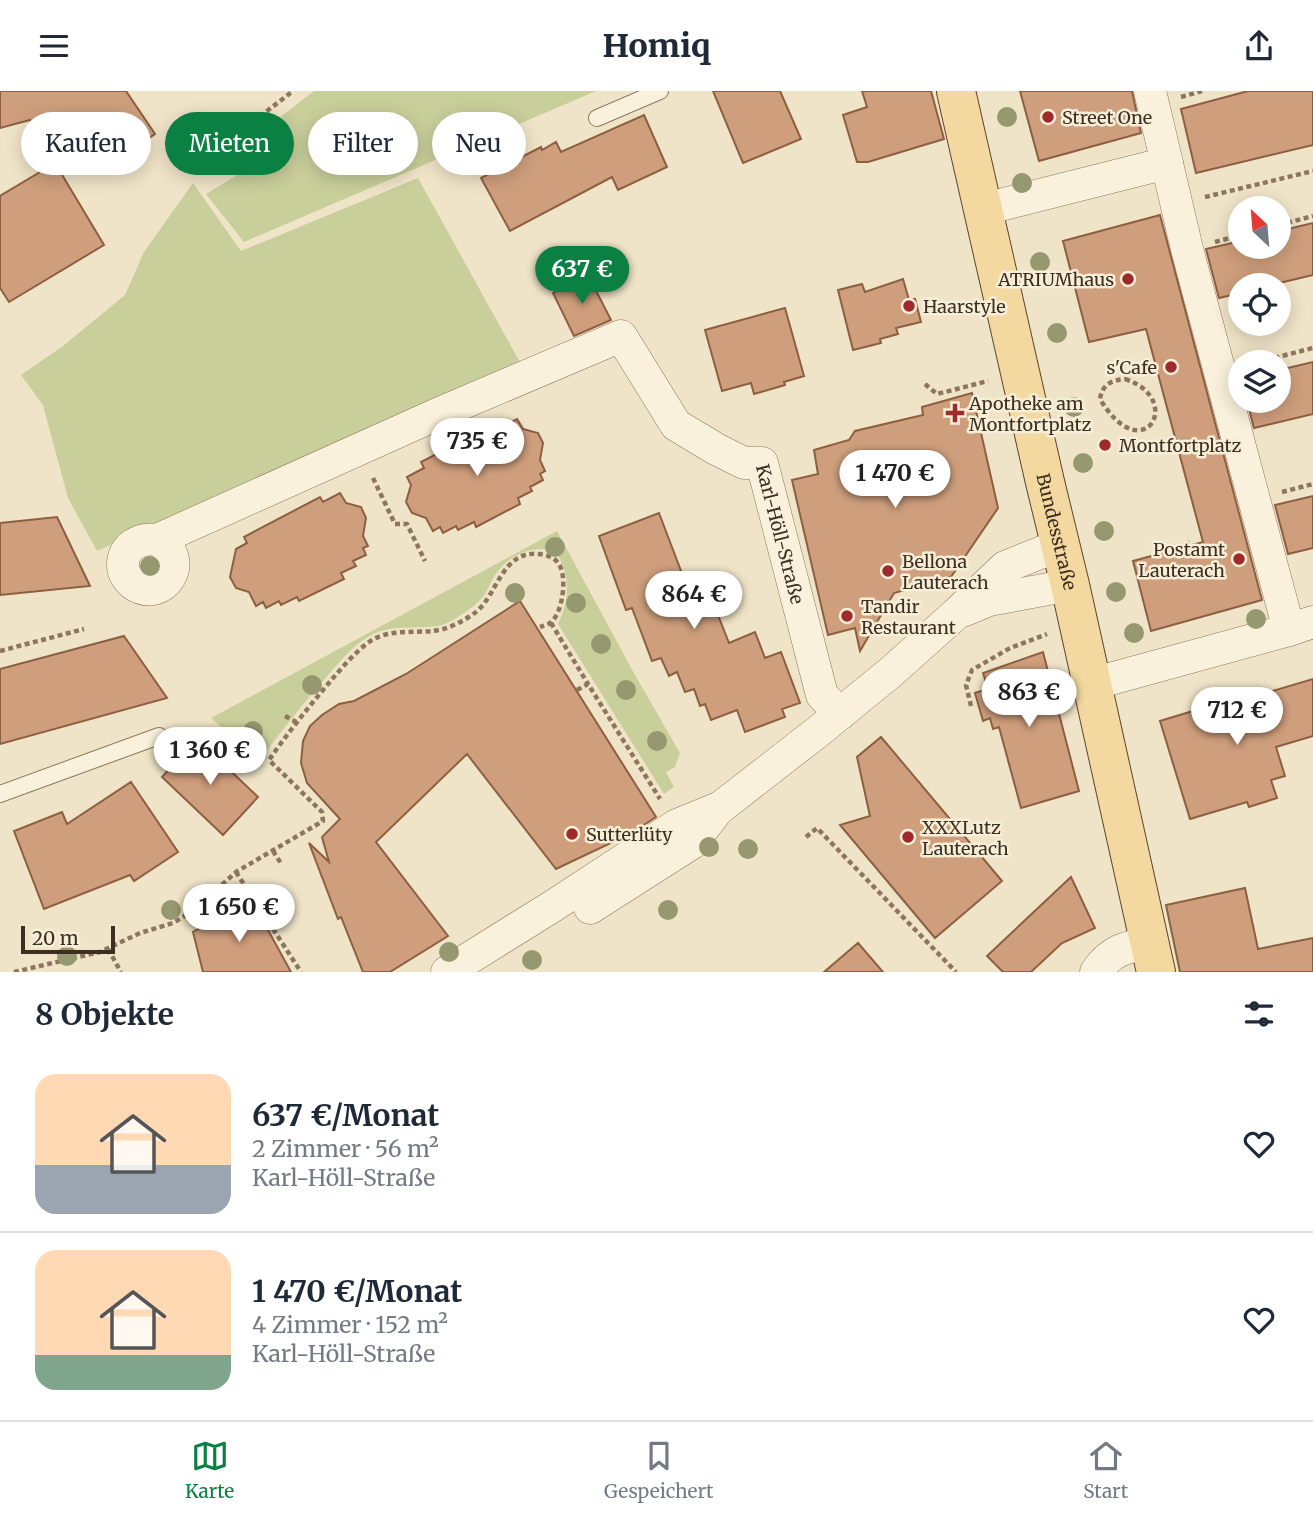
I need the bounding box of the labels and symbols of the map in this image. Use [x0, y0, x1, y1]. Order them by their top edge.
place label: Street One [1062, 106, 1152, 129]
marker: Street One [1040, 109, 1056, 125]
north arrow [1228, 196, 1292, 259]
pin: 637 € [533, 247, 631, 306]
place label: ATRIUMhaus [997, 268, 1114, 291]
marker: ATRIUMhaus [1120, 271, 1136, 287]
place label: Haarstyle [923, 295, 1006, 318]
marker: Haarstyle [901, 298, 917, 314]
place label: s'Cafe [1107, 356, 1157, 379]
marker: s'Cafe [1163, 359, 1179, 375]
place label: Apotheke am Montfortplatz [968, 392, 1091, 436]
marker: Apotheke am Montfortplatz [947, 405, 963, 421]
pin: 735 € [428, 419, 526, 478]
place label: Montfortplatz [1119, 434, 1241, 457]
marker: Montfortplatz [1097, 437, 1113, 453]
pin: 1 470 € [830, 451, 960, 510]
street label: Karl-Höll-Straße [751, 462, 809, 606]
street label: Bundesstraße [1032, 471, 1082, 592]
place label: Postamt Lauterach [1138, 538, 1225, 582]
place label: Bellona Lauterach [902, 550, 989, 594]
marker: Postamt Lauterach [1231, 551, 1247, 567]
marker: Bellona Lauterach [880, 563, 896, 579]
pin: 864 € [645, 571, 743, 631]
place label: Tandir Restaurant [861, 595, 956, 639]
marker: Tandir Restaurant [839, 608, 855, 624]
pin: 863 € [980, 669, 1078, 729]
pin: 712 € [1188, 687, 1286, 747]
pin: 1 360 € [145, 727, 275, 787]
place label: XXXLutz Lauterach [922, 816, 1009, 860]
place label: Sutterlüty [586, 823, 673, 846]
marker: Sutterlüty [564, 826, 580, 842]
marker: XXXLutz Lauterach [900, 829, 916, 845]
pin: 1 650 € [174, 885, 304, 944]
scale bar [21, 923, 116, 955]

